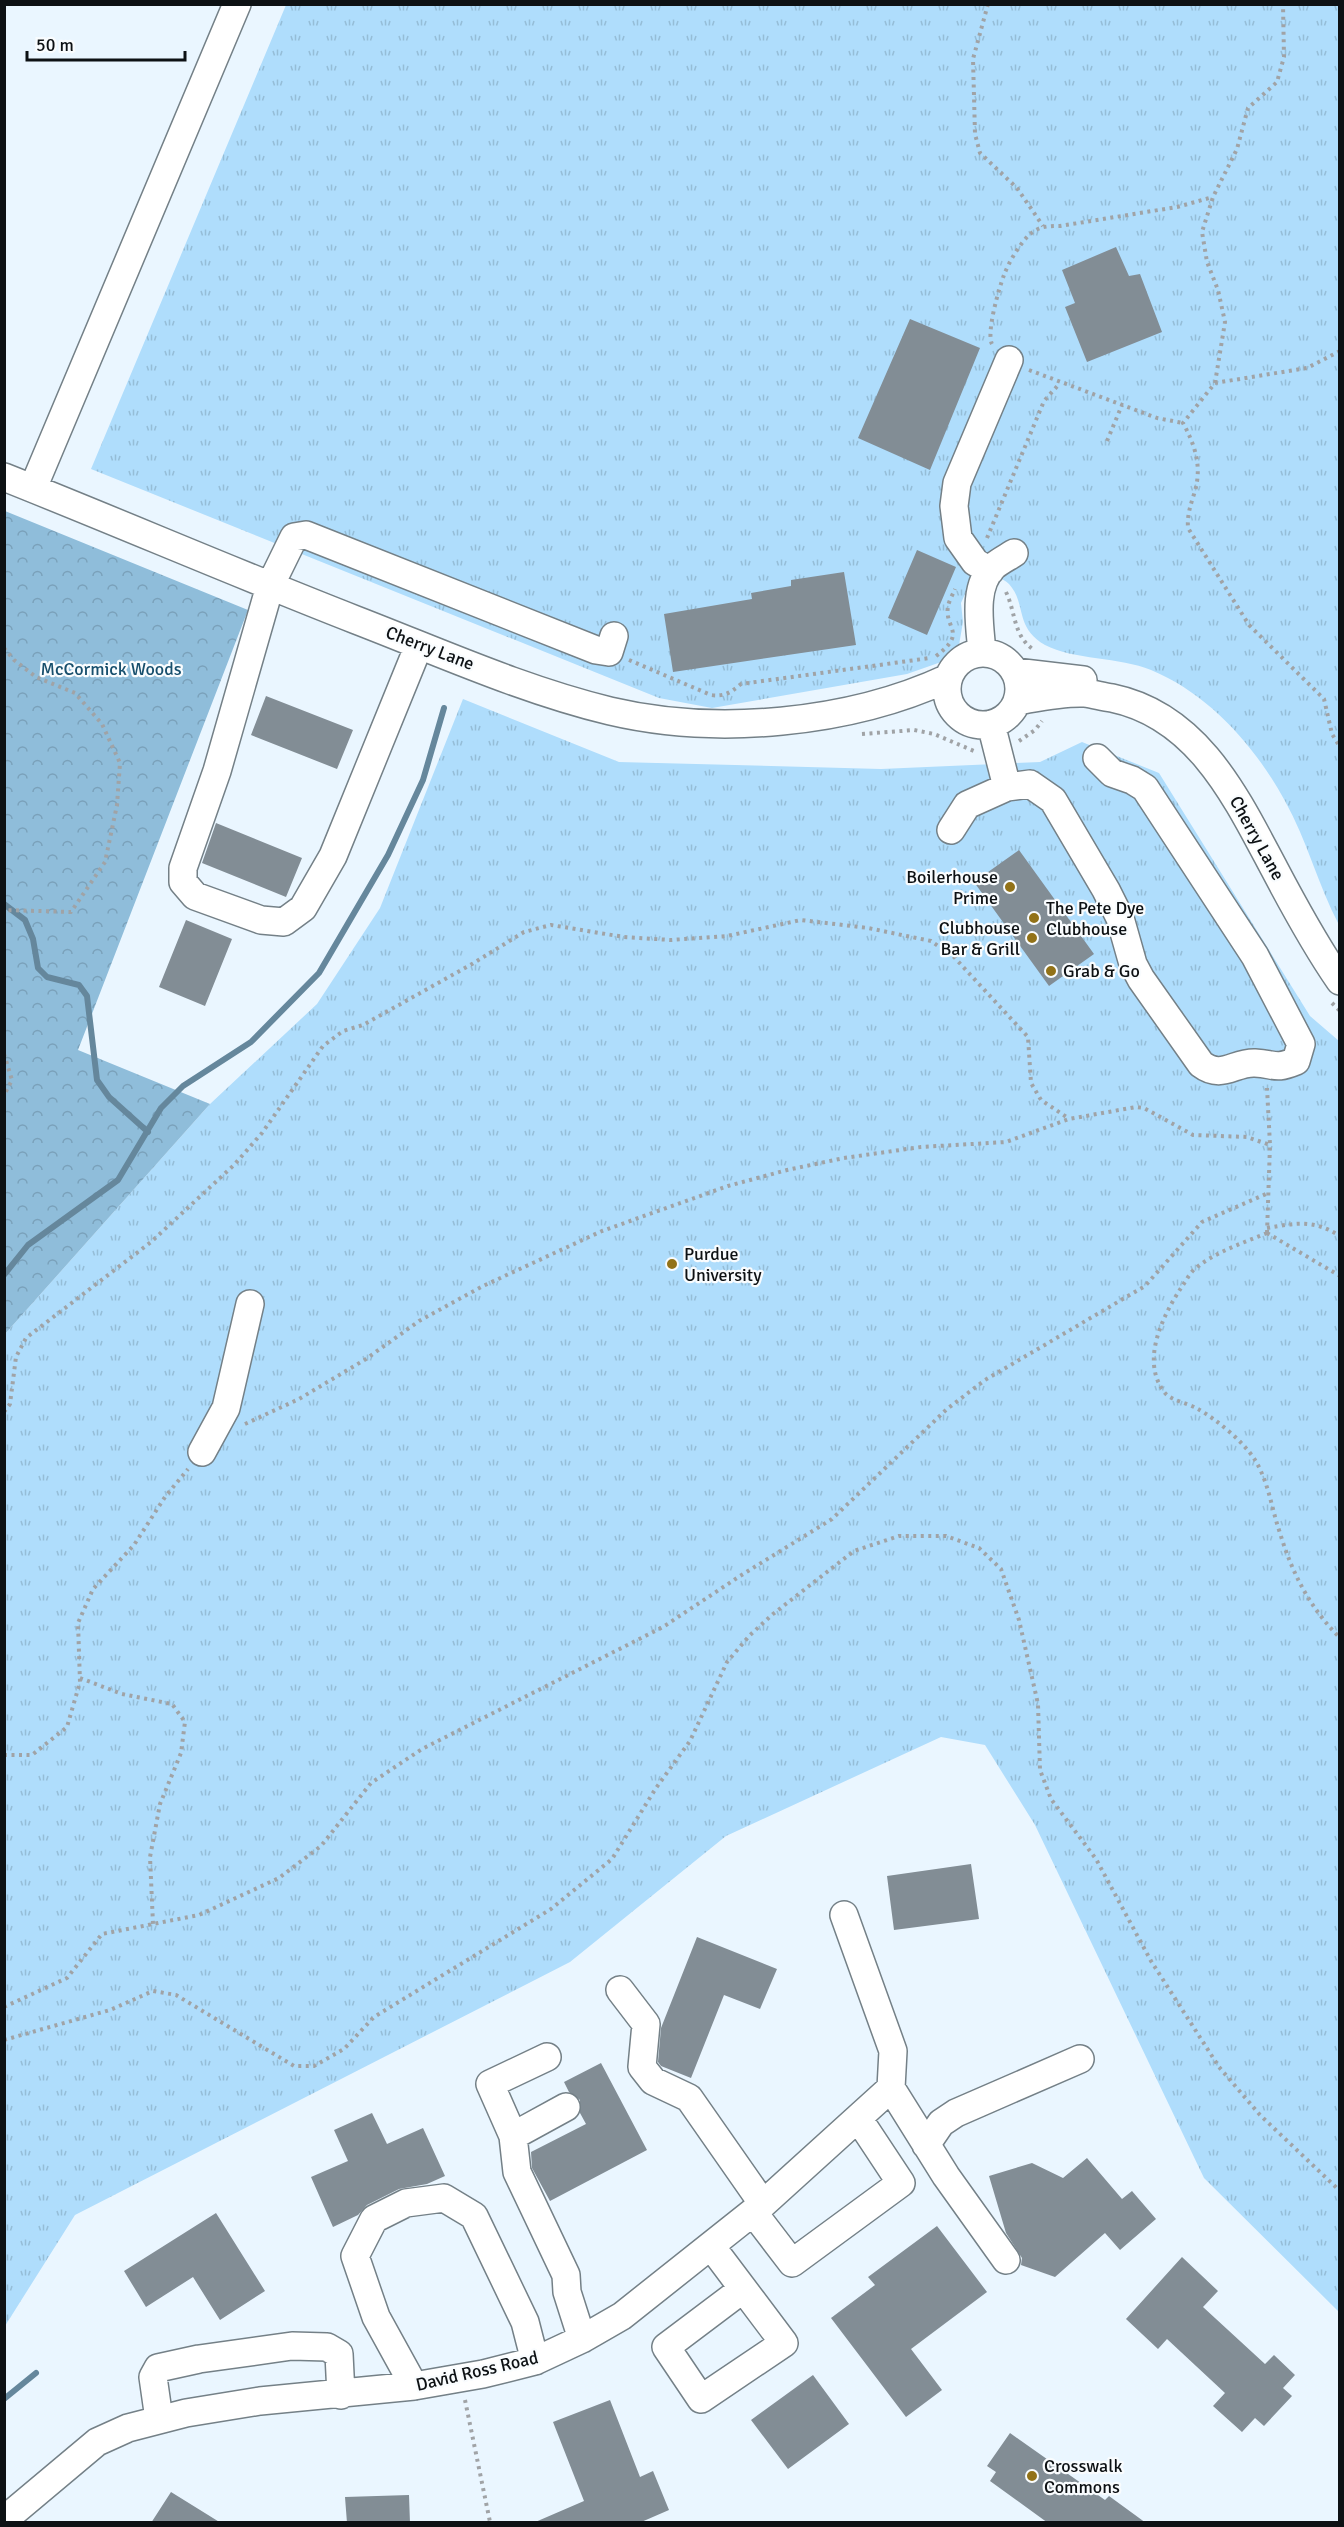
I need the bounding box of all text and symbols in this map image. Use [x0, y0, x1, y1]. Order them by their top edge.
scale bar [27, 24, 184, 62]
text: 50 m [36, 34, 74, 56]
street label: Cherry Lane [383, 621, 477, 675]
park label: McCormick Woods [40, 658, 182, 680]
street label: Cherry Lane [1225, 792, 1289, 884]
place label: Boilerhouse Prime [906, 866, 998, 909]
marker: Boilerhouse Prime [1003, 880, 1017, 894]
place label: The Pete Dye Clubhouse [1046, 897, 1144, 940]
marker: The Pete Dye Clubhouse [1027, 911, 1041, 925]
place label: Clubhouse Bar & Grill [939, 917, 1020, 960]
marker: Clubhouse Bar & Grill [1025, 931, 1039, 945]
place label: Grab & Go [1063, 960, 1140, 982]
marker: Grab & Go [1044, 964, 1058, 978]
place label: Purdue University [684, 1243, 762, 1286]
marker: Purdue University [665, 1257, 679, 1271]
street label: David Ross Road [414, 2346, 540, 2396]
place label: Crosswalk Commons [1044, 2455, 1123, 2498]
marker: Crosswalk Commons [1025, 2469, 1039, 2483]

